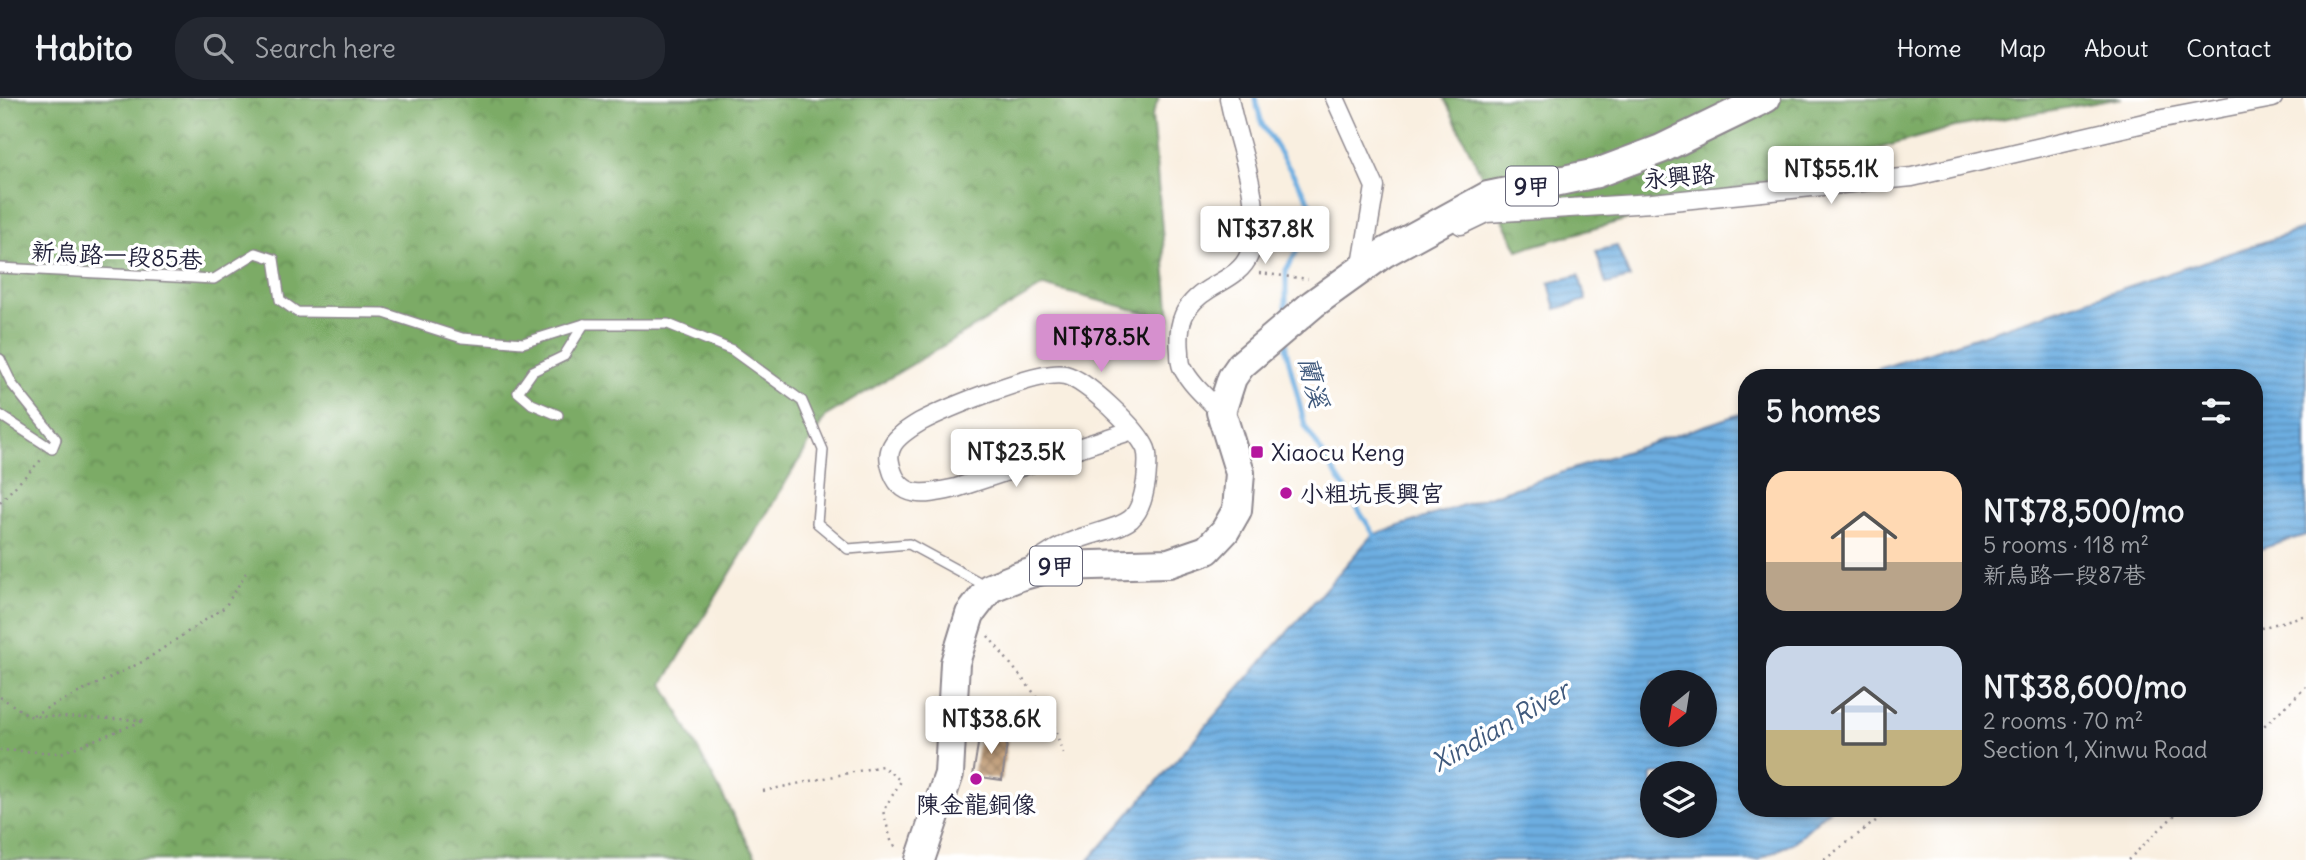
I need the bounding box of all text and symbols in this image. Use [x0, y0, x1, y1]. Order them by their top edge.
search box [175, 17, 665, 80]
text: Habito [35, 27, 133, 69]
icon: search [199, 29, 237, 67]
text: Search here [255, 32, 396, 65]
text: Home [1897, 33, 1961, 63]
text: Map [1999, 33, 2046, 63]
text: About [2084, 33, 2148, 63]
text: Contact [2186, 33, 2271, 63]
pin: NT$55.1K [1759, 146, 1903, 206]
text: NT$55.1K [1784, 154, 1878, 183]
street label: 永興路 [1642, 158, 1716, 194]
road number: 9甲 [1506, 166, 1558, 206]
pin: NT$37.8K [1193, 206, 1337, 266]
text: NT$37.8K [1216, 214, 1314, 243]
street label: 新烏路一段85巷 [31, 236, 203, 274]
pin: NT$78.5K [1029, 314, 1173, 374]
text: NT$78.5K [1052, 322, 1150, 351]
water label: 蘭溪 [1292, 353, 1337, 413]
text: 5 homes [1766, 392, 1881, 430]
icon: filters [2197, 392, 2235, 430]
pin: NT$23.5K [944, 430, 1088, 489]
text: NT$23.5K [967, 437, 1065, 466]
place label: Xiaocu Keng [1271, 437, 1405, 467]
marker: Xiaocu Keng [1249, 444, 1265, 460]
place label: 小粗坑長興宮 [1300, 478, 1444, 508]
marker: 小粗坑長興宮 [1278, 485, 1294, 501]
text: NT$78,500/mo [1983, 492, 2184, 530]
icon: home [1822, 499, 1906, 583]
text: 5 rooms · 118 m² [1983, 530, 2149, 559]
road number: 9甲 [1030, 546, 1082, 586]
text: 新烏路一段87巷 [1983, 560, 2146, 589]
text: NT$38,600/mo [1983, 668, 2187, 706]
north arrow [1640, 670, 1717, 747]
map controls [1640, 670, 1717, 838]
water label: Xindian River [1425, 672, 1578, 779]
icon: home [1822, 674, 1906, 758]
pin: NT$38.6K [919, 696, 1063, 756]
text: NT$38.6K [941, 704, 1041, 733]
text: 2 rooms · 70 m² [1983, 706, 2143, 735]
text: Section 1, Xinwu Road [1983, 735, 2208, 764]
button: layers [1640, 761, 1717, 838]
marker: 陳金龍銅像 [968, 771, 984, 787]
place label: 陳金龍銅像 [916, 789, 1036, 819]

